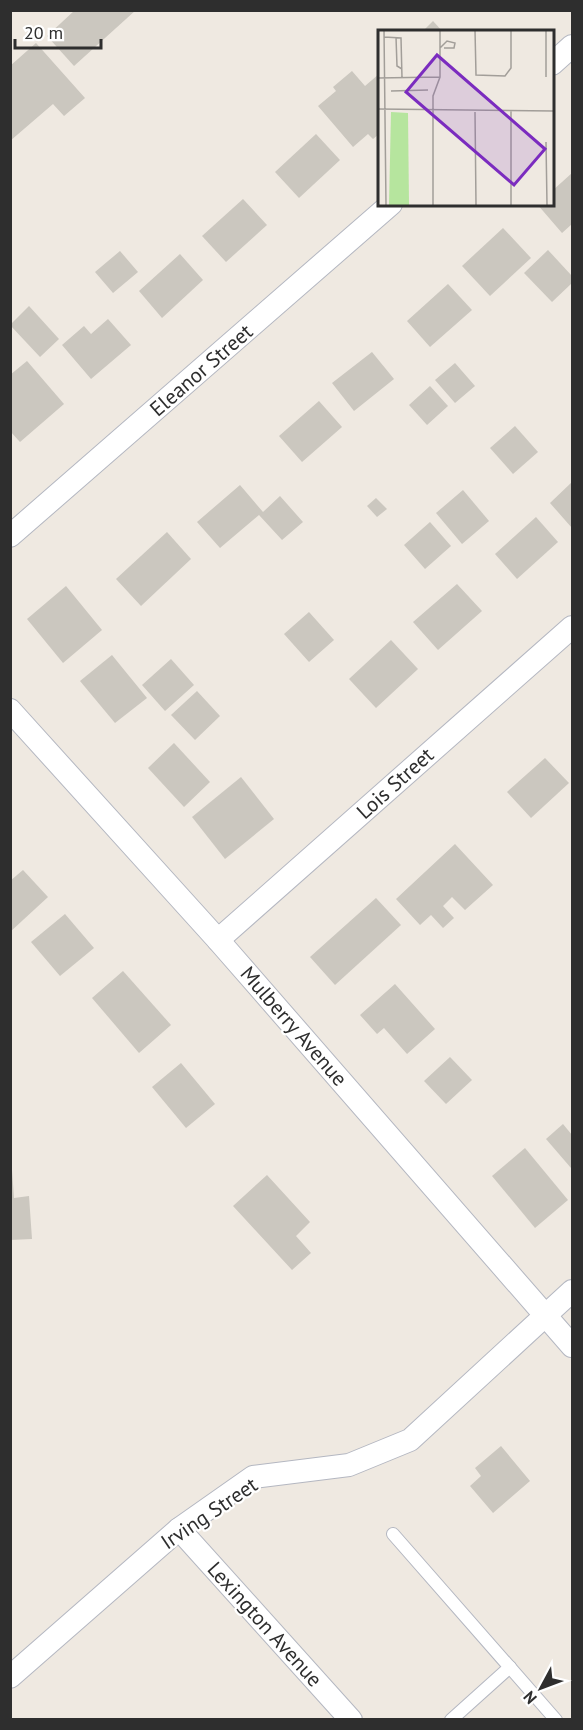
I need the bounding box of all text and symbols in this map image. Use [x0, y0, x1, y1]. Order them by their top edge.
scale bar [15, 12, 100, 50]
text: 20 m [24, 21, 63, 44]
inset map [378, 30, 553, 206]
street label: Eleanor Street [144, 318, 258, 422]
street label: Lois Street [351, 741, 439, 825]
street label: Mulberry Avenue [235, 961, 353, 1091]
street label: Irving Street [155, 1471, 263, 1555]
street label: Lexington Avenue [202, 1556, 328, 1692]
north arrow [511, 1658, 571, 1718]
text: N [519, 1687, 541, 1708]

